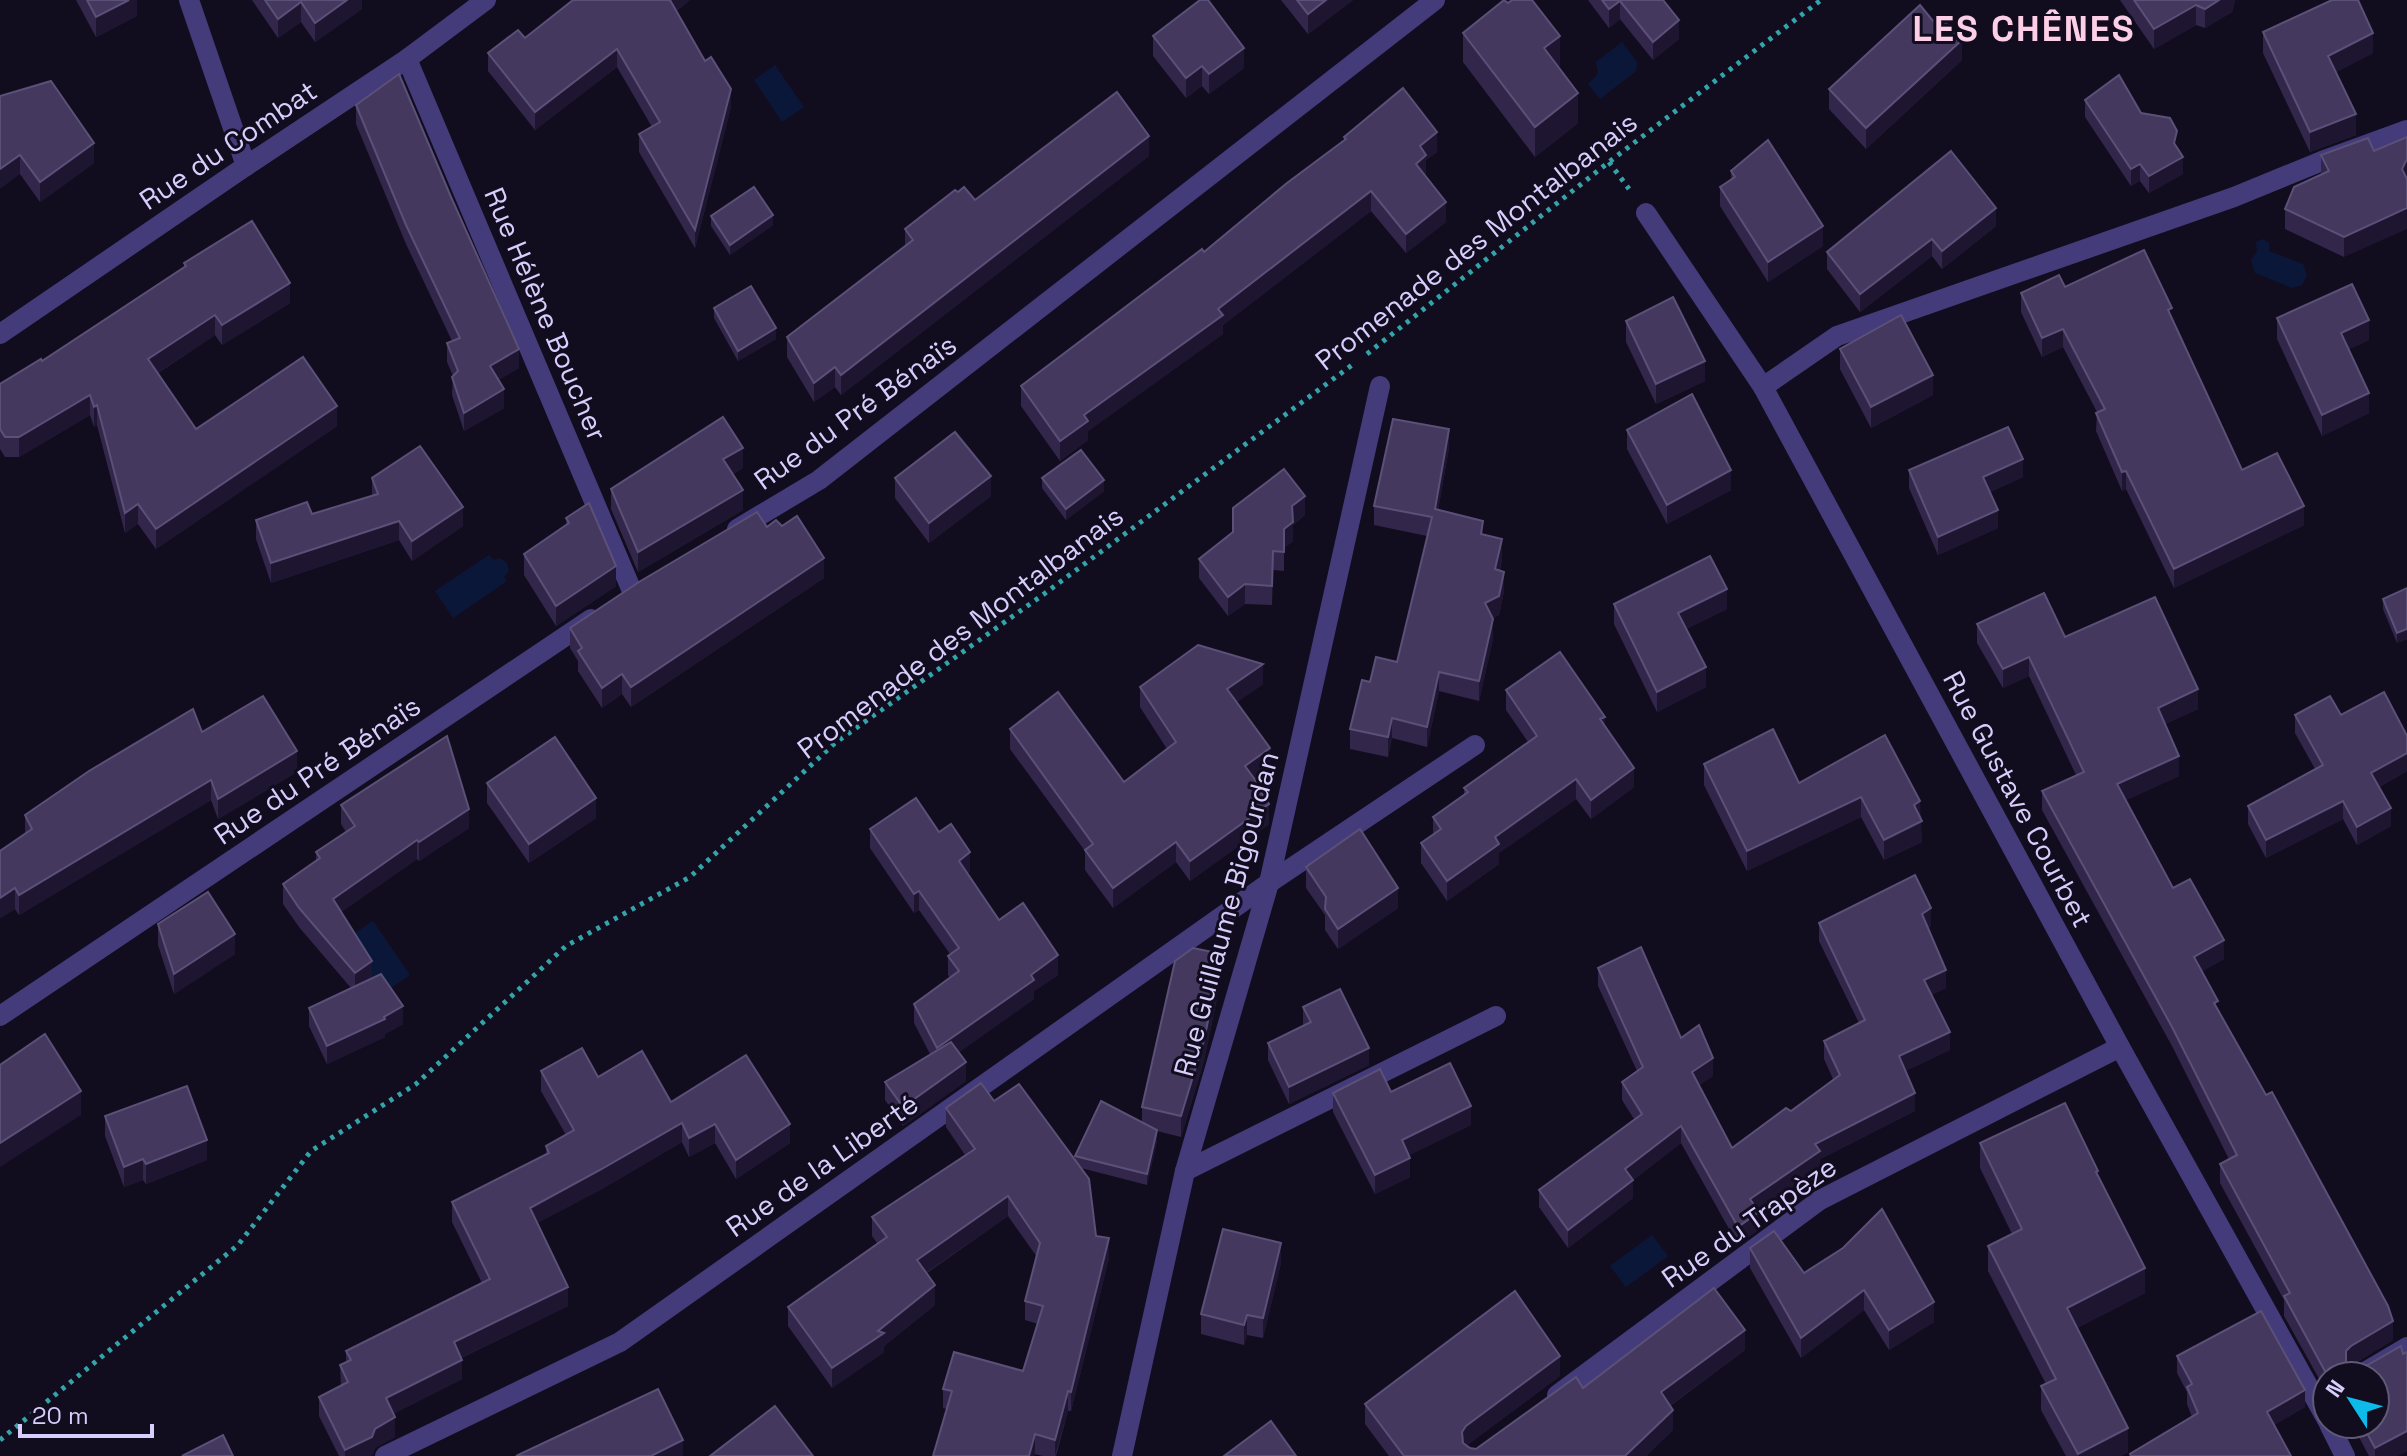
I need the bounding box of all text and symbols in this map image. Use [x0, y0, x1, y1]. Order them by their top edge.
district label: LES CHÊNES [1912, 6, 2136, 52]
street label: Rue du Combat [132, 72, 324, 218]
street label: Promenade des Montalbanais [1308, 104, 1644, 378]
street label: Rue Hélène Boucher [476, 182, 616, 446]
street label: Rue du Pré Bénaïs [747, 326, 963, 498]
street label: Promenade des Montalbanais [790, 498, 1130, 766]
street label: Rue Gustave Courbet [1935, 665, 2101, 933]
street label: Rue du Pré Bénaïs [207, 688, 427, 852]
street label: Rue Guillaume Bigourdan [1165, 748, 1287, 1080]
street label: Rue de la Liberté [719, 1085, 925, 1245]
street label: Rue du Trapèze [1655, 1148, 1843, 1296]
north arrow [2311, 1360, 2391, 1440]
text: N [2319, 1374, 2350, 1402]
scale bar [20, 1388, 152, 1438]
text: 20 m [32, 1400, 89, 1431]

